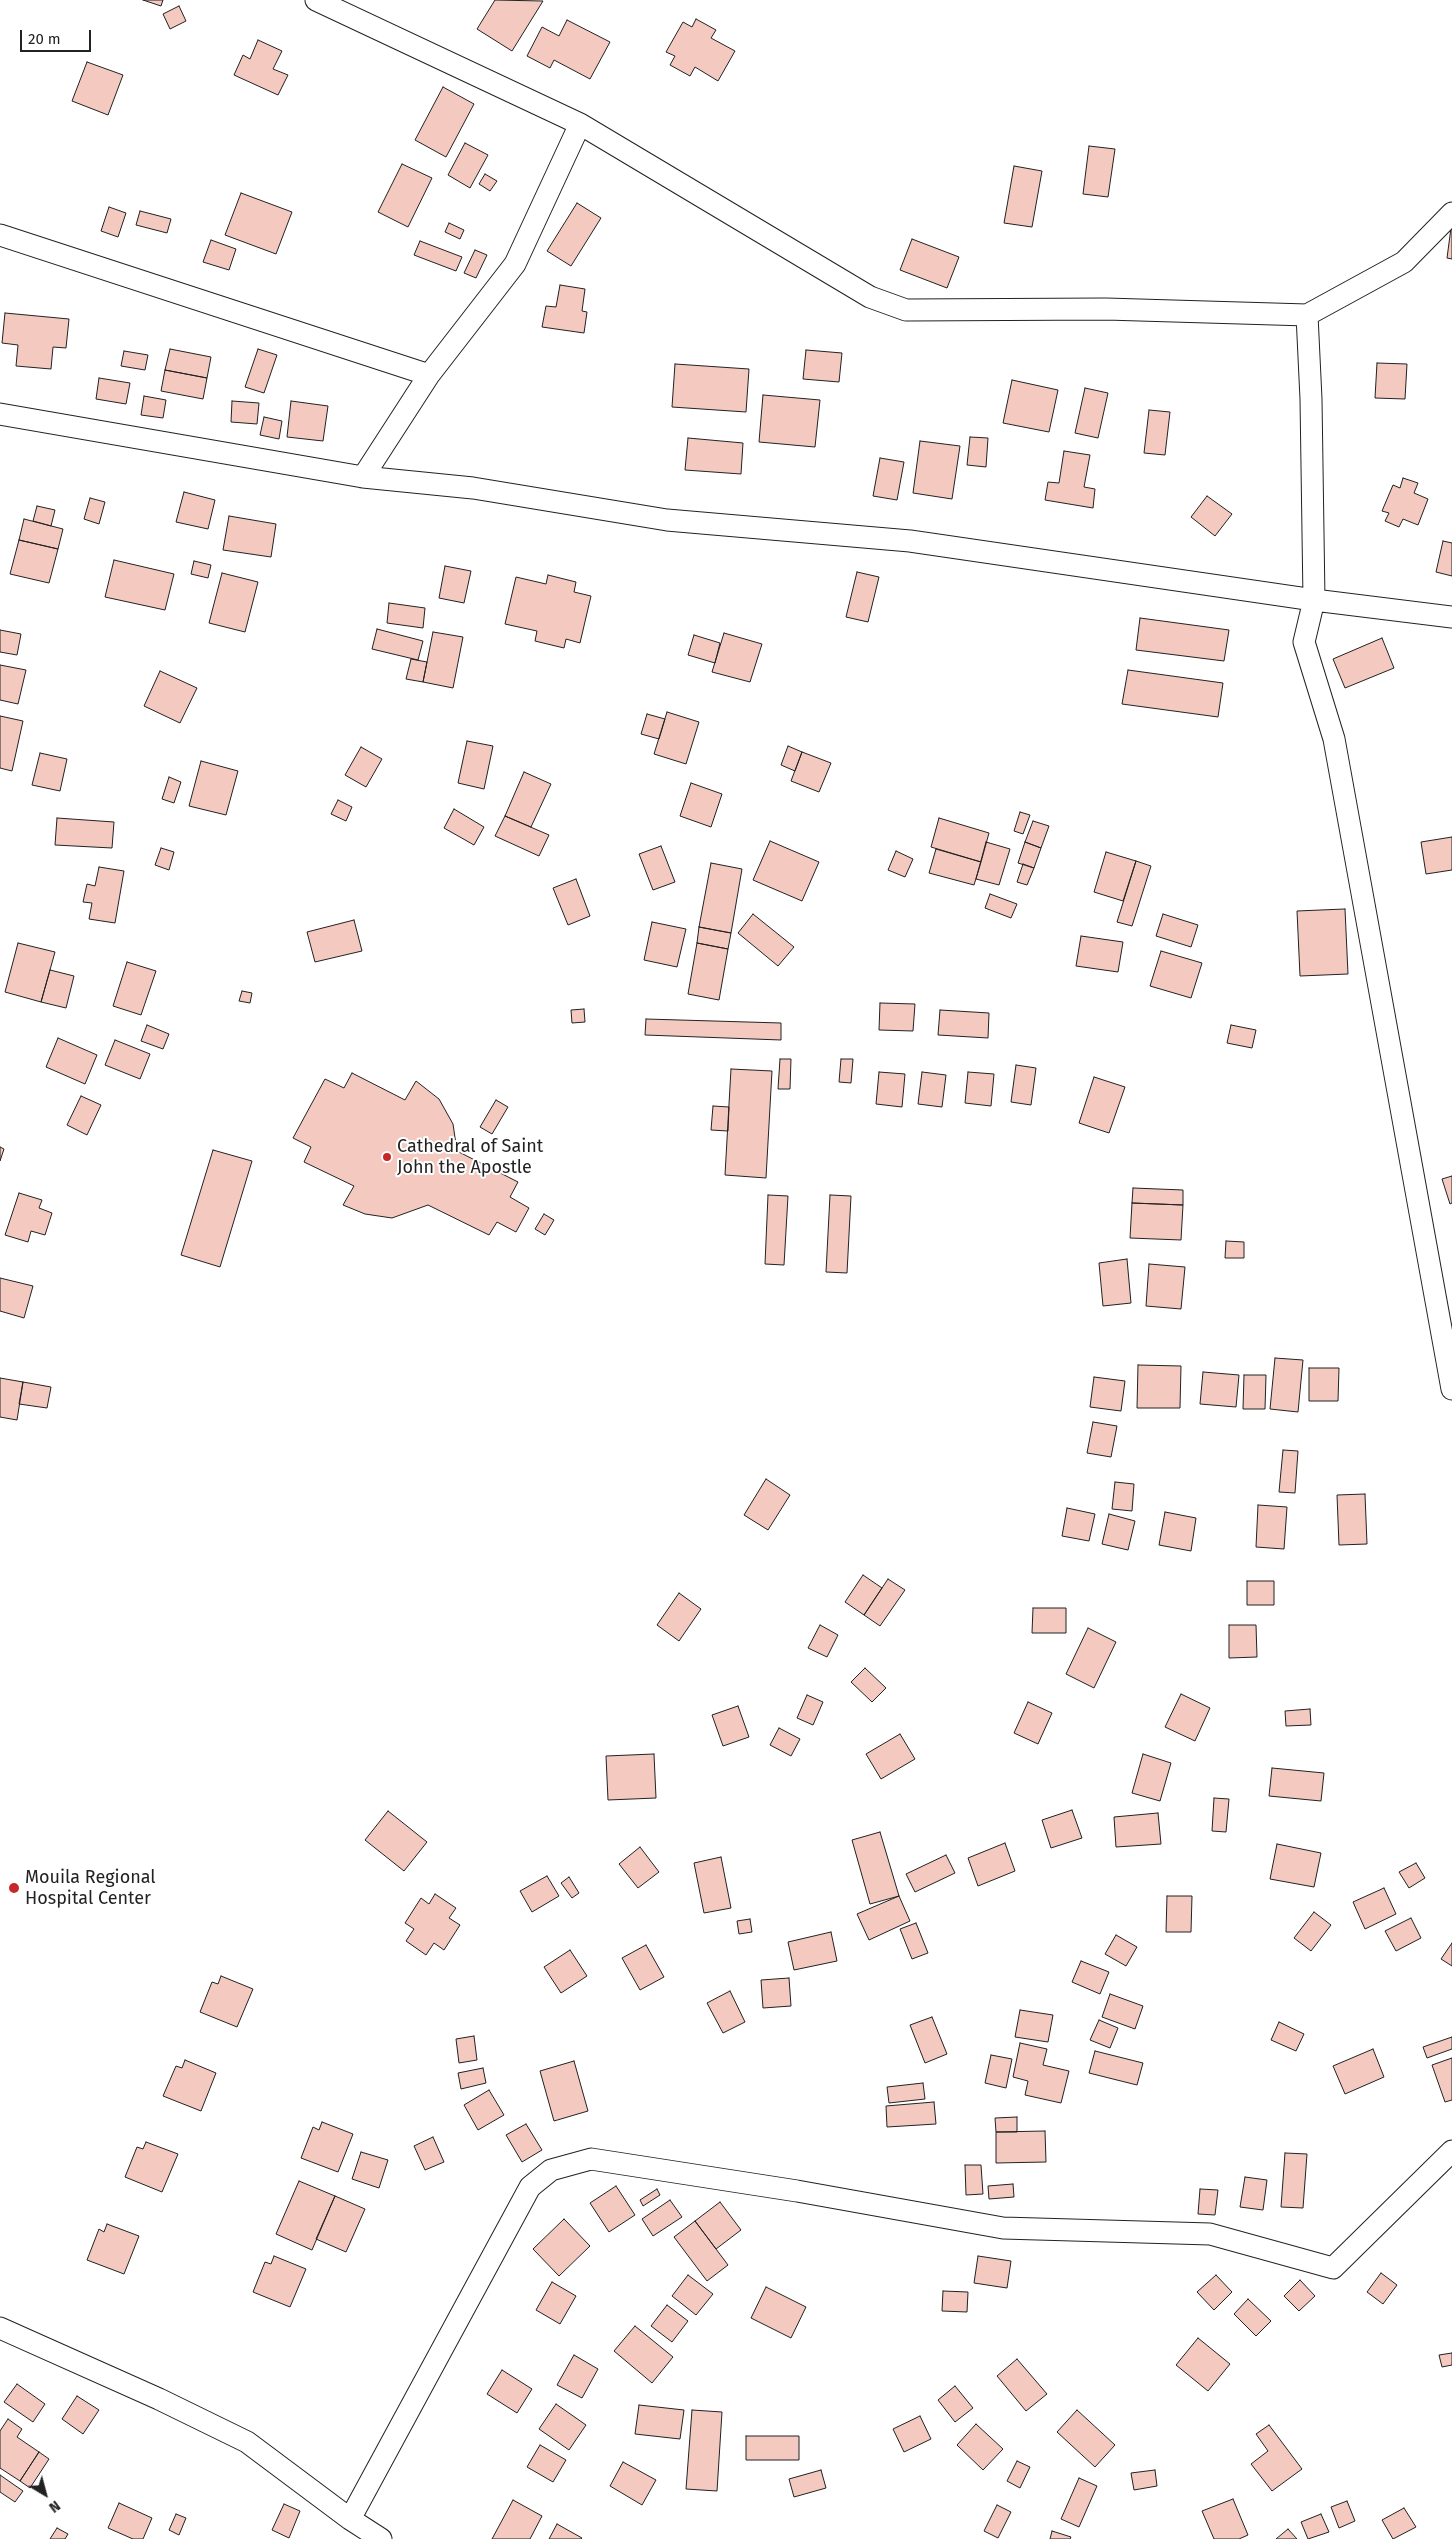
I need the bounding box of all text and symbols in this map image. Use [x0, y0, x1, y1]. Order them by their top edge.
scale bar [22, 20, 94, 52]
text: 20 m [28, 30, 61, 48]
place label: Cathedral of Saint John the Apostle [397, 1136, 543, 1178]
marker: Cathedral of Saint John the Apostle [381, 1151, 393, 1163]
place label: Mouila Regional Hospital Center [25, 1867, 156, 1910]
marker: Mouila Regional Hospital Center [7, 1881, 21, 1895]
north arrow [20, 2469, 70, 2519]
text: N [46, 2497, 63, 2516]

